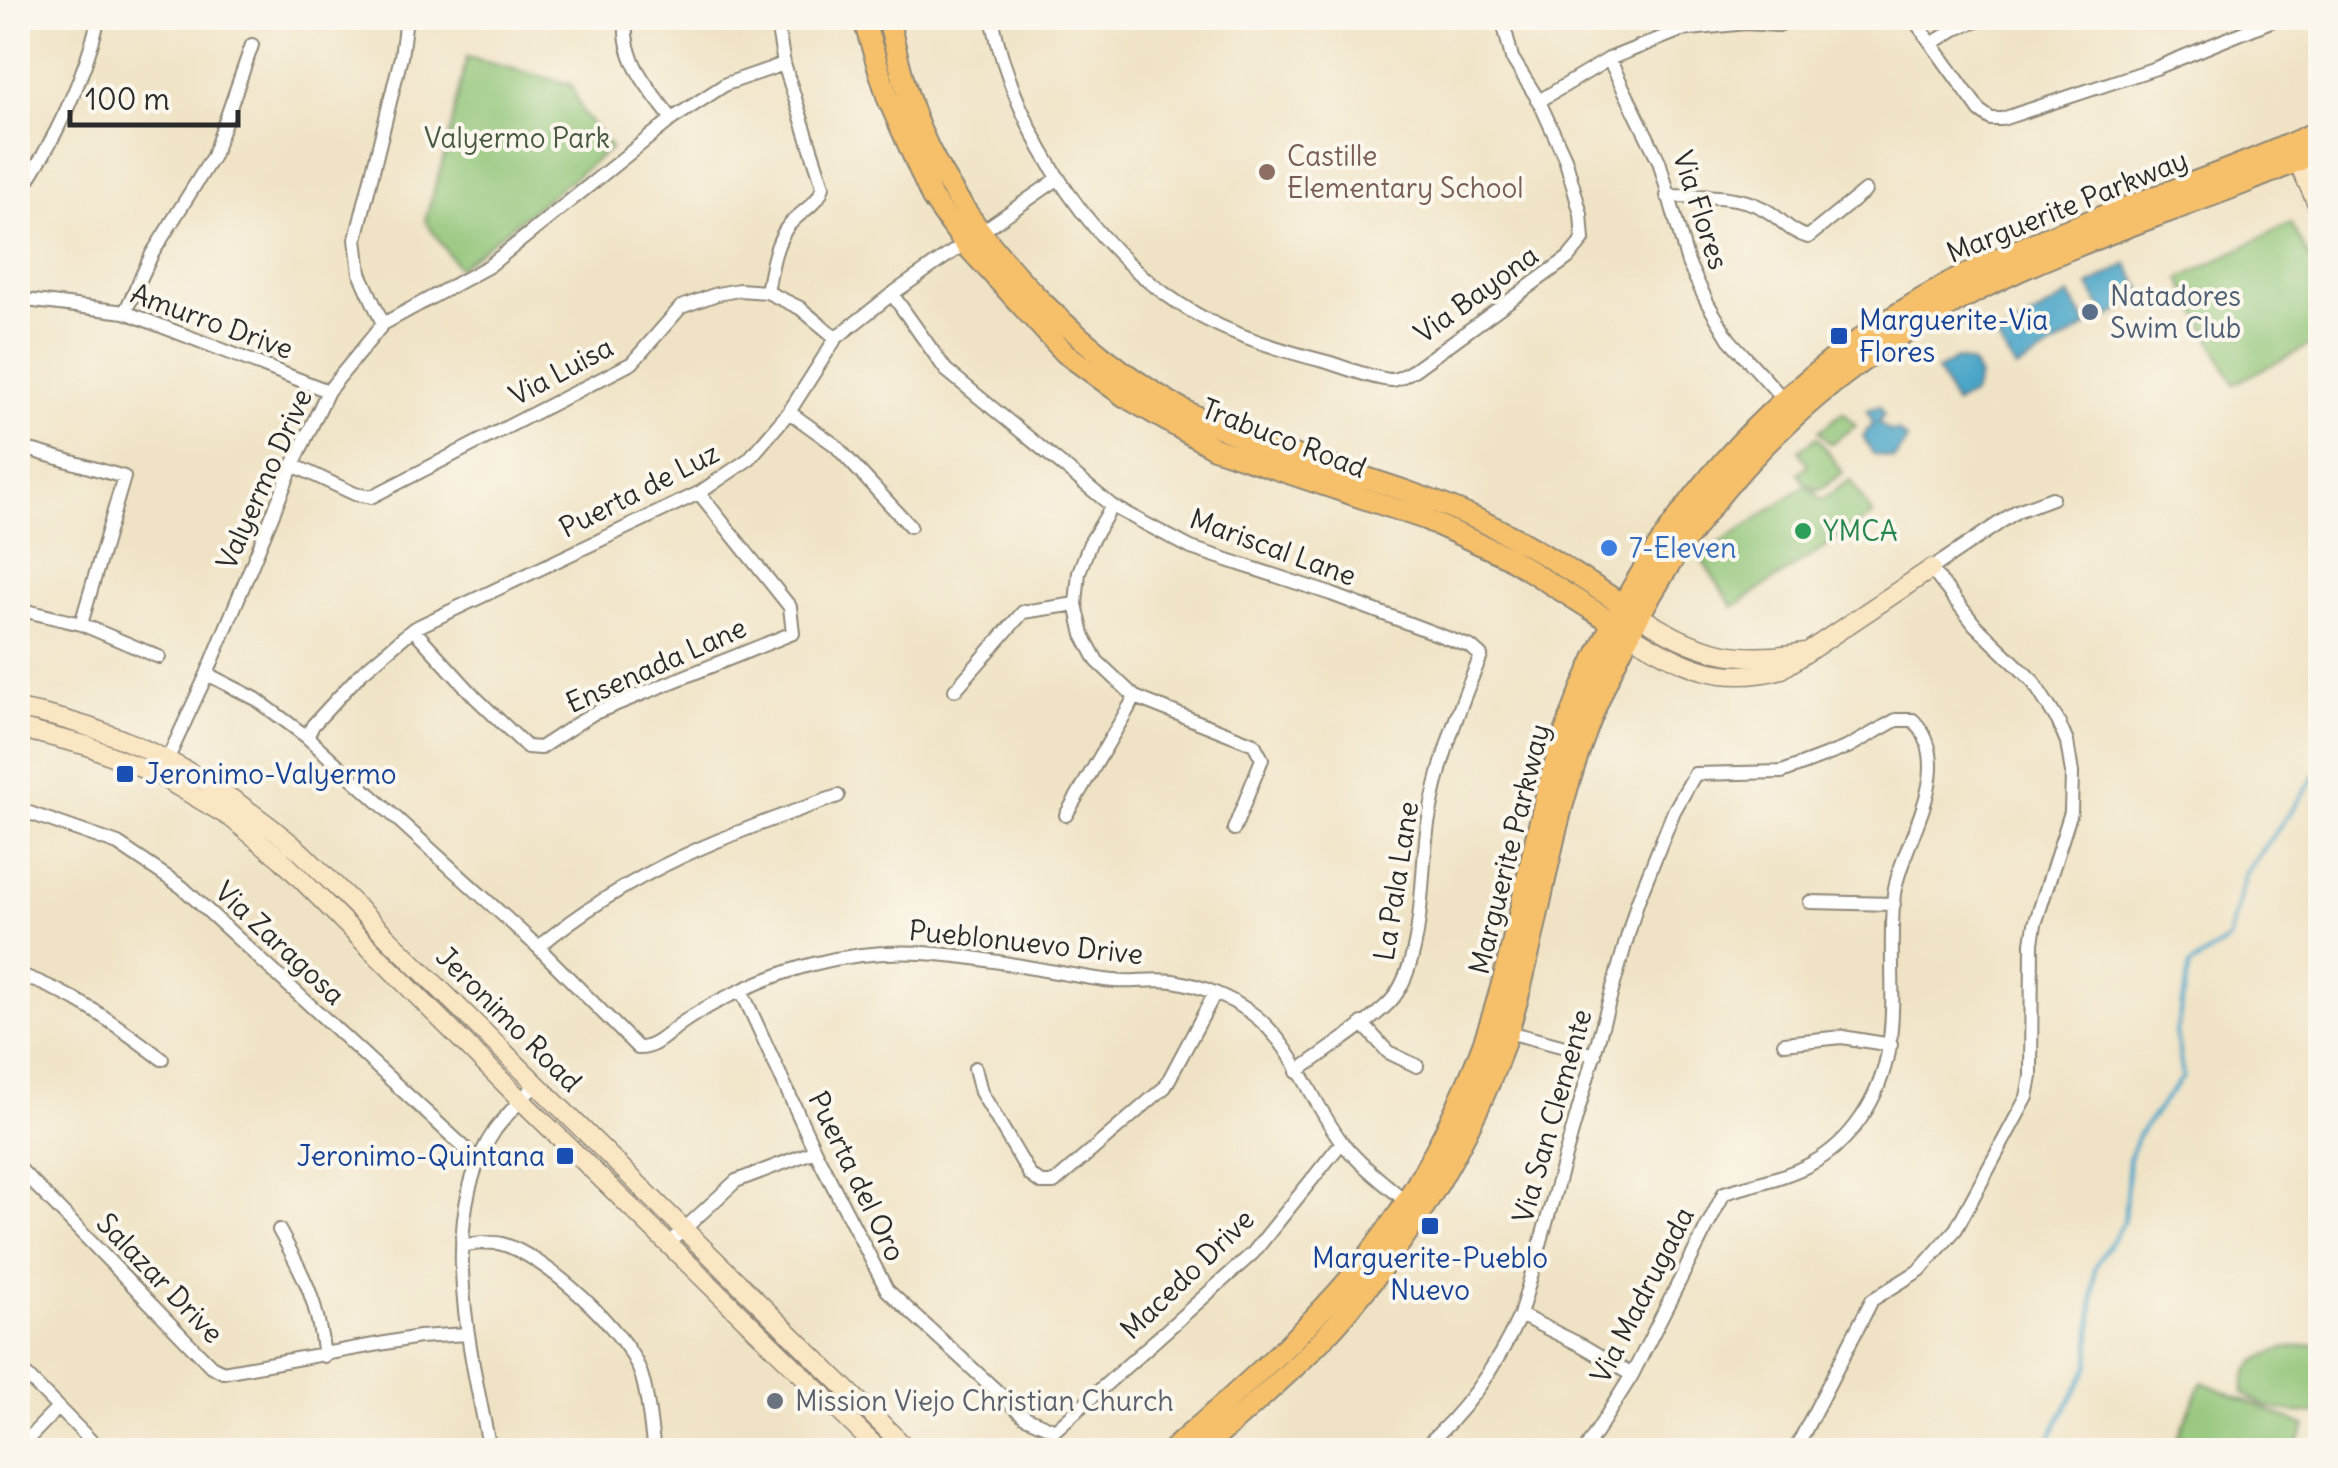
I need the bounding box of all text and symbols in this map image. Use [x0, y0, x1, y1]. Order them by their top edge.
scale bar [70, 65, 238, 127]
text: 100 m [85, 80, 170, 118]
park label: Valyermo Park [424, 120, 610, 156]
place label: Castille Elementary School [1287, 138, 1524, 206]
street label: Marguerite Parkway [1941, 141, 2193, 271]
street label: Via Flores [1665, 146, 1737, 274]
marker: Castille Elementary School [1256, 161, 1278, 183]
street label: Via Bayona [1407, 237, 1545, 351]
street label: Amurro Drive [126, 275, 298, 367]
place label: Natadores Swim Club [2110, 278, 2241, 346]
marker: Natadores Swim Club [2079, 301, 2101, 323]
place label: Marguerite-Via Flores [1859, 302, 2048, 370]
marker: Marguerite-Via Flores [1828, 325, 1850, 347]
street label: Via Luisa [503, 329, 619, 413]
street label: Valyermo Drive [208, 383, 320, 575]
street label: Trabuco Road [1197, 390, 1371, 486]
street label: Puerta de Luz [553, 434, 725, 546]
street label: Mariscal Lane [1185, 500, 1361, 594]
place label: YMCA [1823, 513, 1898, 549]
marker: YMCA [1792, 520, 1814, 542]
place label: 7-Eleven [1629, 530, 1736, 566]
marker: 7-Eleven [1598, 537, 1620, 559]
street label: Ensenada Lane [560, 609, 752, 721]
street label: Marguerite Parkway [1460, 720, 1558, 978]
place label: Jeronimo-Valyermo [145, 756, 396, 792]
marker: Jeronimo-Valyermo [114, 763, 136, 785]
street label: La Pala Lane [1366, 799, 1426, 963]
street label: Via Zaragosa [207, 874, 353, 1012]
street label: Pueblonuevo Drive [907, 912, 1145, 972]
street label: Jeronimo Road [429, 939, 589, 1099]
street label: Via San Clemente [1504, 1005, 1600, 1227]
street label: Puerta del Oro [800, 1085, 914, 1267]
place label: Jeronimo-Quintana [297, 1138, 545, 1174]
marker: Jeronimo-Quintana [554, 1145, 576, 1167]
street label: Macedo Drive [1113, 1201, 1261, 1347]
street label: Via Madrugada [1582, 1201, 1702, 1389]
street label: Salazar Drive [89, 1205, 231, 1351]
marker: Marguerite-Pueblo Nuevo [1419, 1215, 1441, 1237]
place label: Marguerite-Pueblo Nuevo [1312, 1240, 1548, 1308]
place label: Mission Viejo Christian Church [795, 1383, 1174, 1419]
marker: Mission Viejo Christian Church [764, 1390, 786, 1412]

